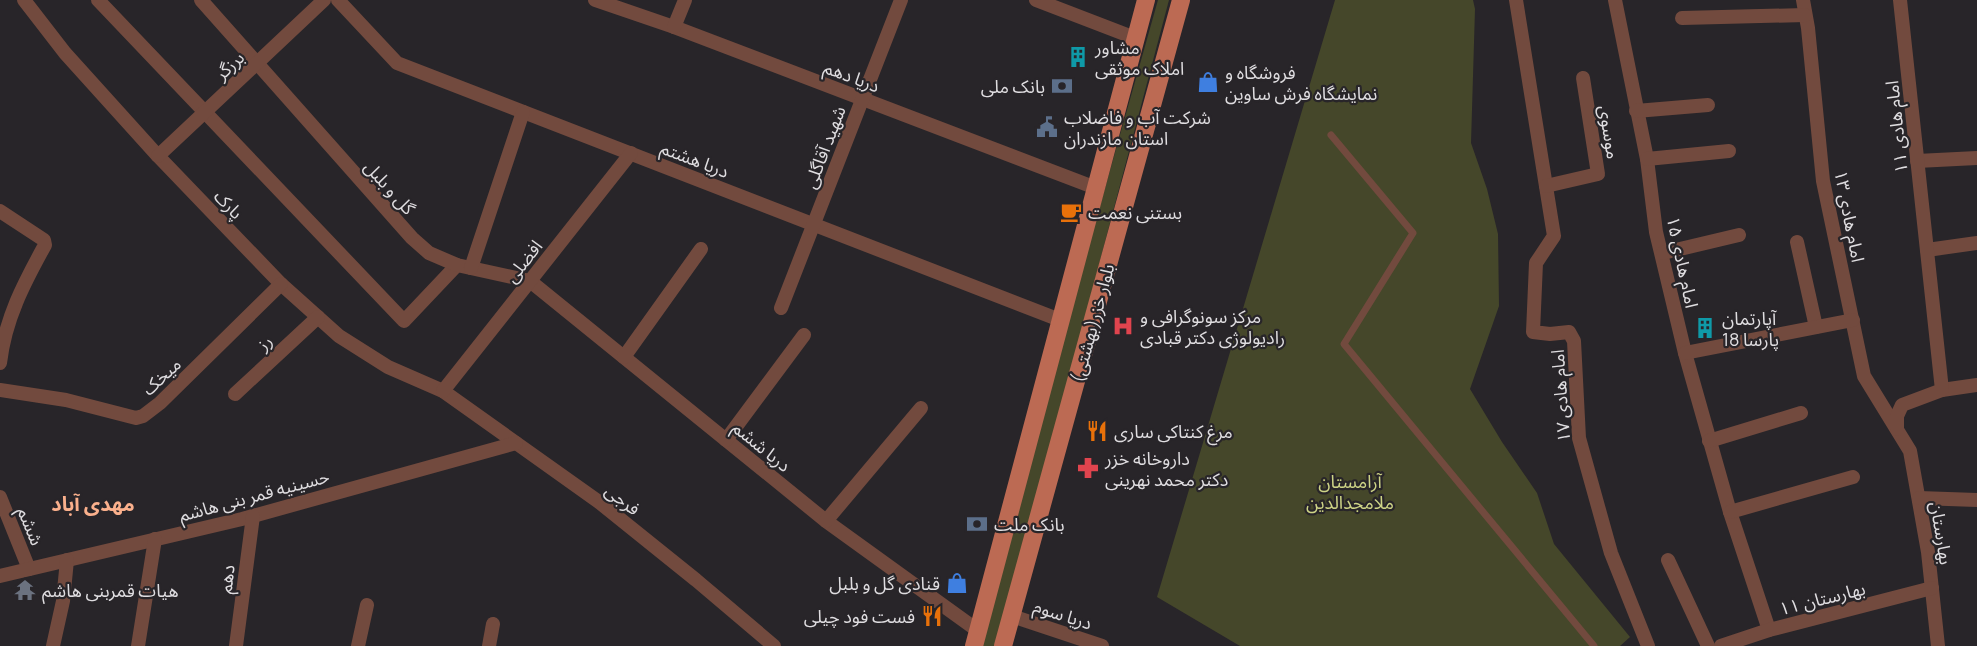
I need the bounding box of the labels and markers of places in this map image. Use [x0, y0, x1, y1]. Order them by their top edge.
place label: مشاور املاک موثقی [1094, 35, 1184, 80]
building icon: مشاور املاک موثقی [1066, 45, 1090, 69]
place label: فروشگاه و نمایشگاه فرش ساوین [1225, 60, 1377, 105]
shop icon: فروشگاه و نمایشگاه فرش ساوین [1196, 70, 1220, 94]
place label: بانک ملی [981, 74, 1045, 98]
bank icon: بانک ملی [1050, 74, 1074, 98]
place label: شرکت آب و فاضلاب استان مازندران [1064, 105, 1211, 150]
public building icon: شرکت آب و فاضلاب استان مازندران [1035, 115, 1059, 139]
cafe icon: بستنی نعمت [1059, 200, 1083, 224]
place label: بستنی نعمت [1088, 200, 1182, 224]
place label: مركز سونوگرافی و راديولوژی دكتر قبادی [1140, 304, 1285, 349]
place label: آپارتمان پارسا 18 [1722, 306, 1779, 351]
hospital icon: مركز سونوگرافی و راديولوژی دكتر قبادی [1111, 314, 1135, 338]
building icon: آپارتمان پارسا 18 [1693, 316, 1717, 340]
restaurant icon: مرغ کنتاکی ساری [1085, 419, 1109, 443]
place label: مرغ کنتاکی ساری [1114, 419, 1233, 446]
place label: داروخانه خزر دکتر محمد نهرینی [1104, 446, 1228, 491]
pharmacy icon: داروخانه خزر دکتر محمد نهرینی [1076, 456, 1100, 480]
bank icon: بانک ملت [965, 512, 989, 536]
place label: بانک ملت [994, 512, 1065, 536]
place label: قنادی گل و بلبل [829, 571, 940, 595]
shop icon: قنادی گل و بلبل [945, 571, 969, 595]
temple icon: هیات قمربنی هاشم [13, 578, 37, 602]
place label: هیات قمربنی هاشم [42, 578, 178, 604]
place label: فست فود چیلی [804, 604, 915, 628]
restaurant icon: فست فود چیلی [920, 604, 944, 628]

